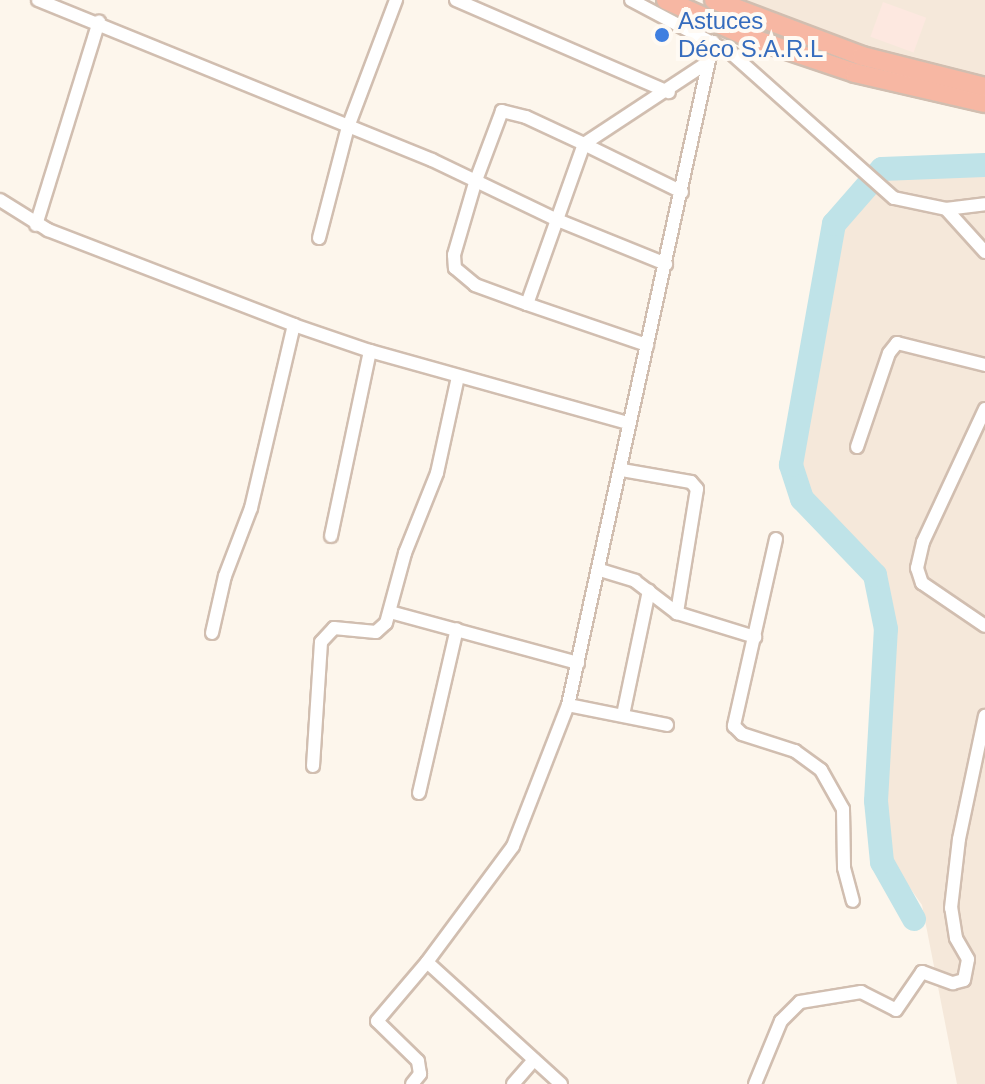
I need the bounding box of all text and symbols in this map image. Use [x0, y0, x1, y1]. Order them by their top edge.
place label: Astuces Déco S.A.R.L [678, 7, 823, 63]
marker: Astuces Déco S.A.R.L [653, 26, 671, 44]

